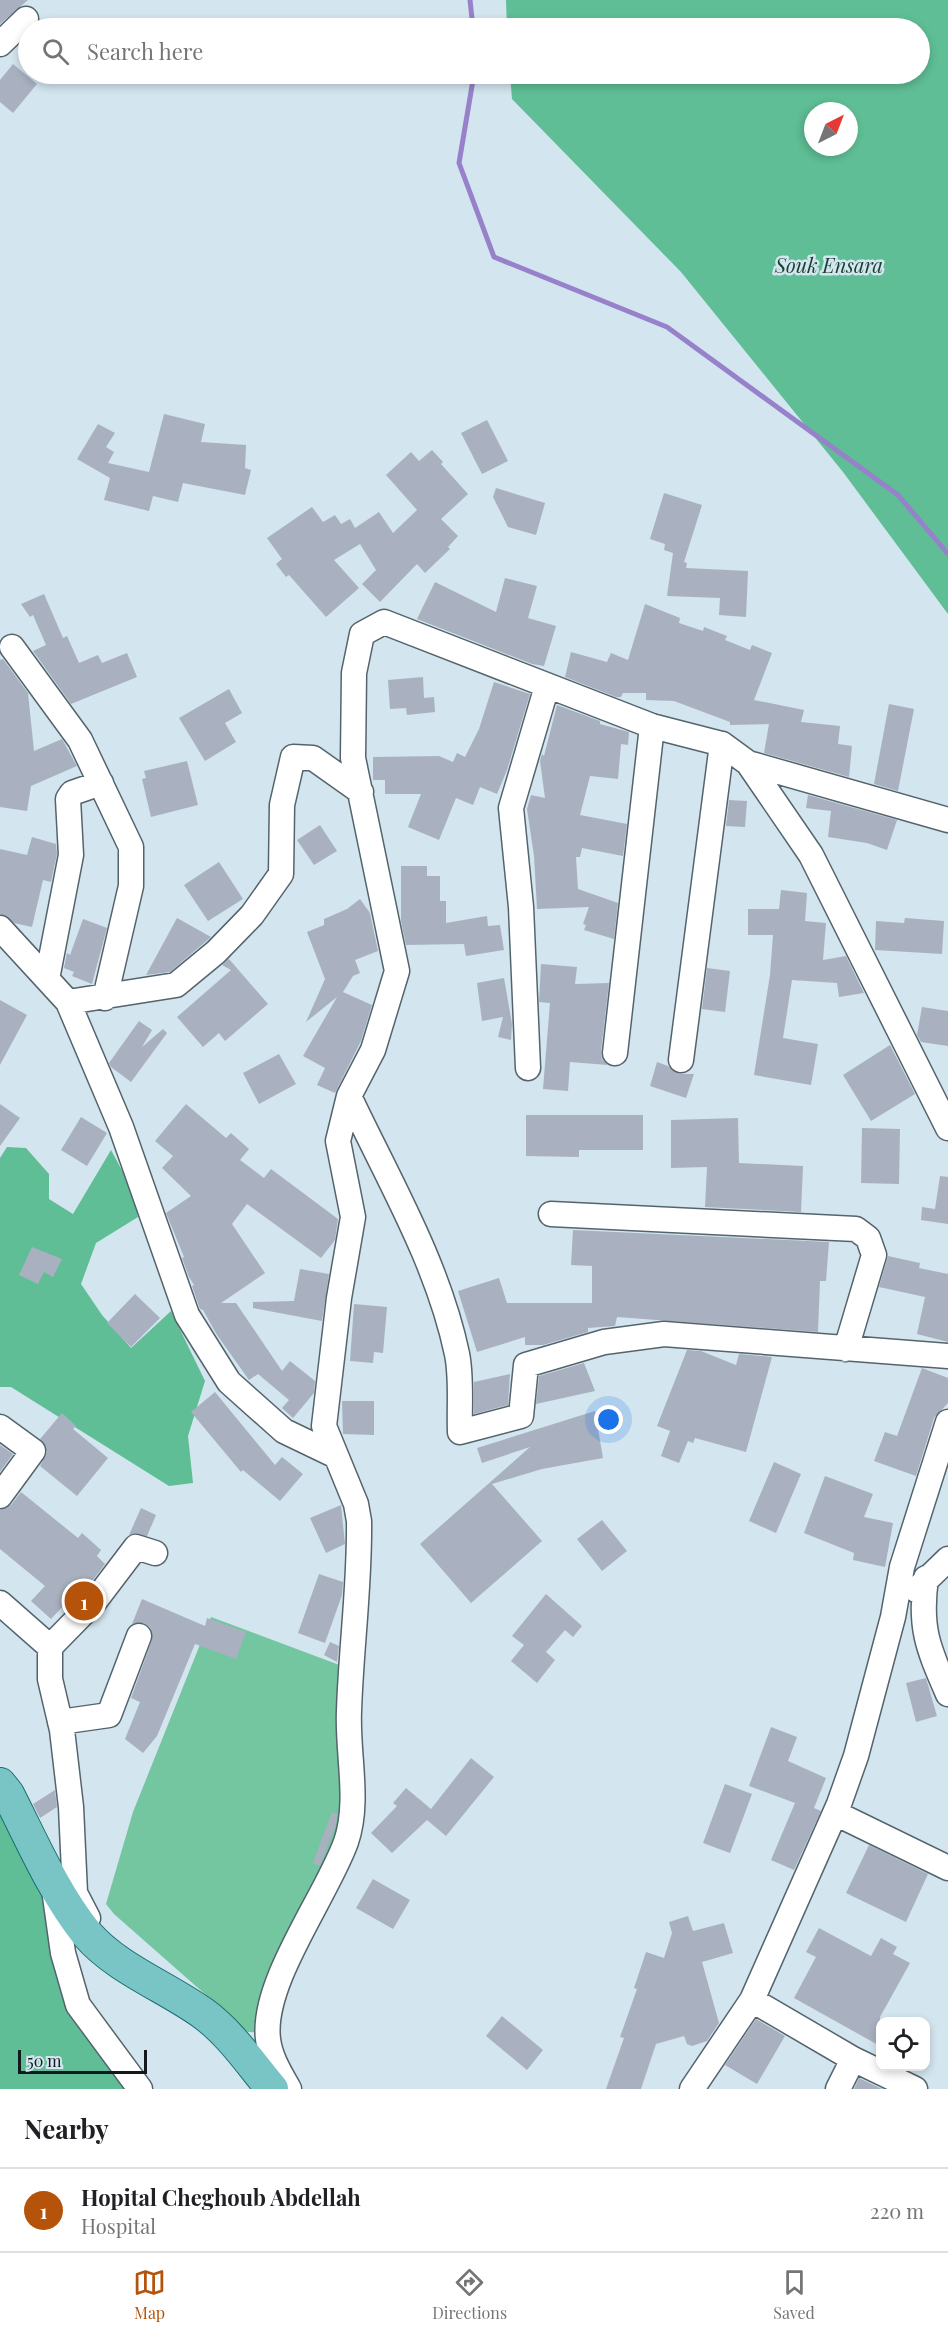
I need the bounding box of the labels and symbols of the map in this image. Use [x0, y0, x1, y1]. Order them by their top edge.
north arrow [804, 102, 858, 156]
park label: Souk Ensara [774, 251, 883, 278]
your location [594, 1405, 623, 1434]
pin: 1 [64, 1578, 104, 1624]
scale bar [18, 2047, 147, 2074]

